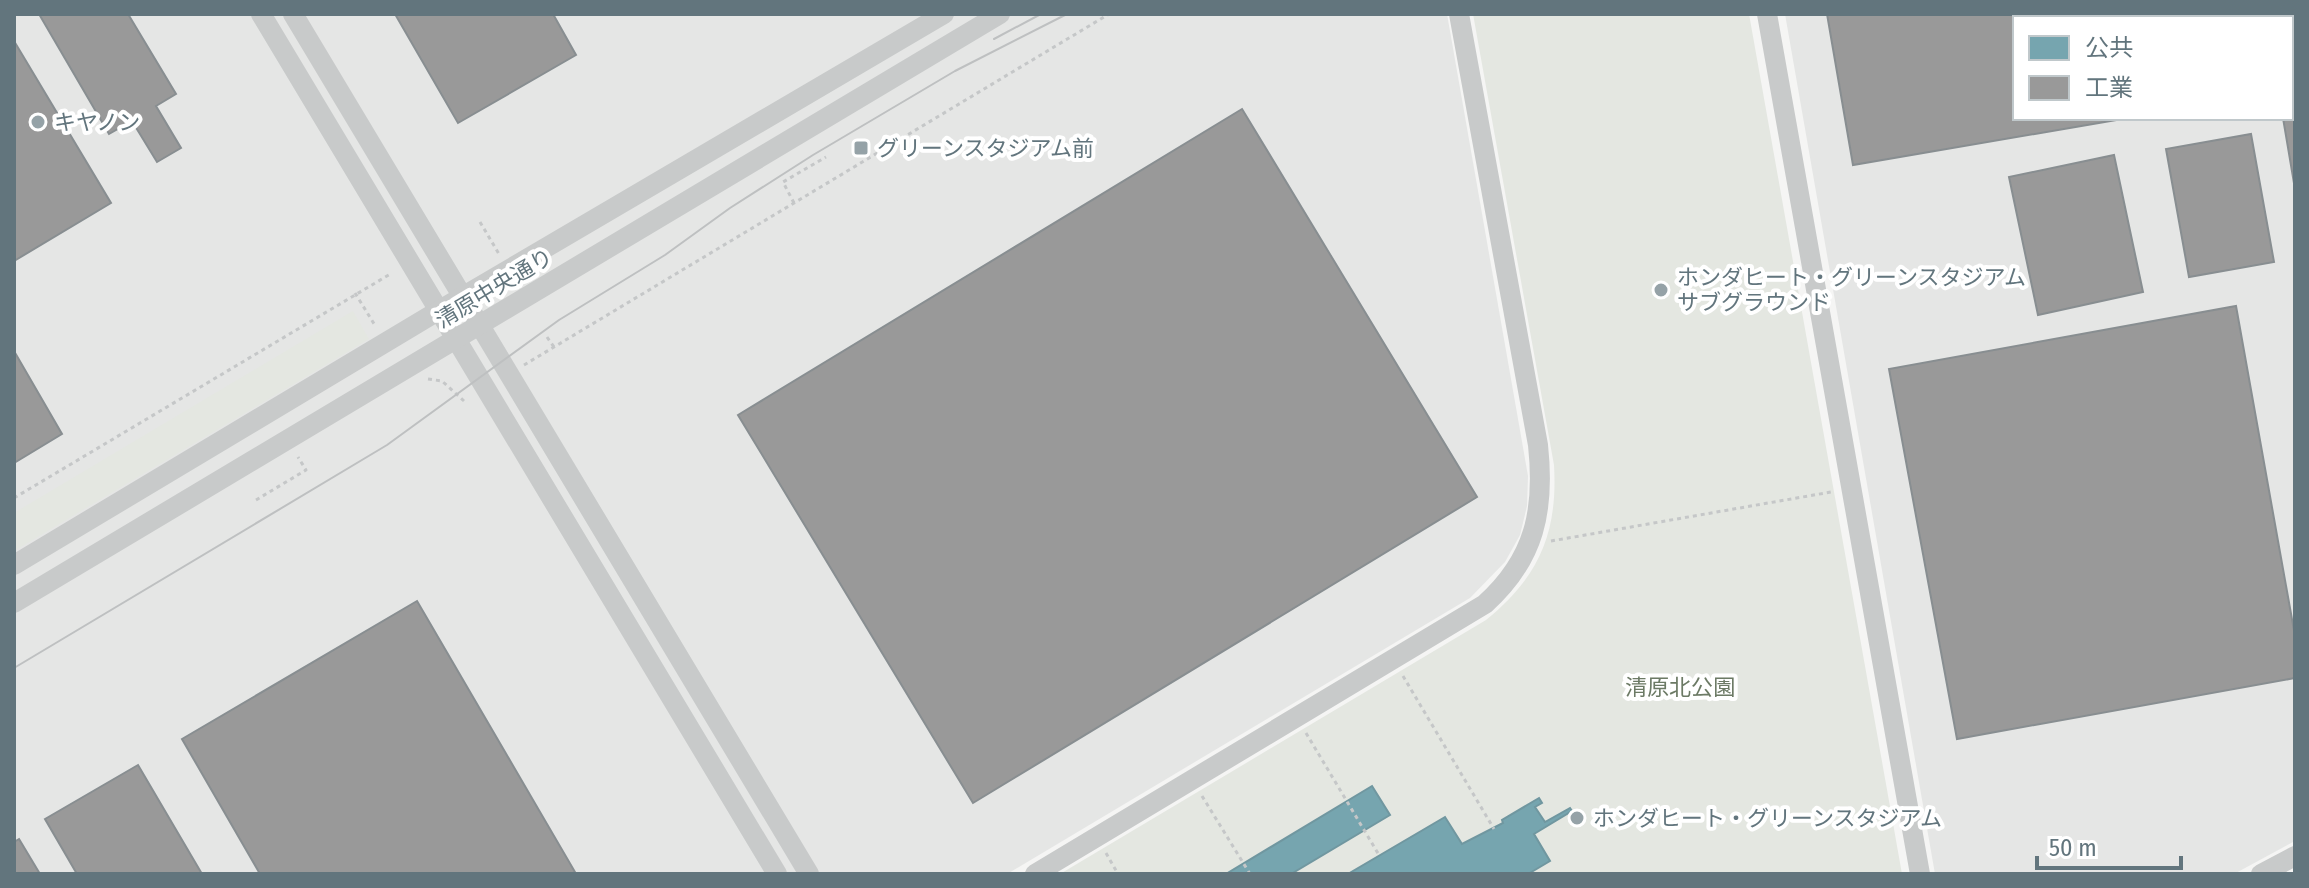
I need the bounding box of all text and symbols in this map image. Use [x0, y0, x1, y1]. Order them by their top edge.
legend [2013, 16, 2293, 120]
text: 公共 [2085, 34, 2133, 62]
text: 工業 [2085, 74, 2133, 102]
place label: キヤノン [54, 109, 140, 136]
marker: キヤノン [29, 113, 47, 131]
place label: グリーンスタジアム前 [877, 135, 1094, 162]
marker: グリーンスタジアム前 [852, 139, 870, 157]
street label: 清原中央通り [431, 243, 558, 334]
place label: ホンダヒート・グリーンスタジアム サブグラウンド [1677, 264, 2026, 316]
marker: ホンダヒート・グリーンスタジアム サブグラウンド [1652, 281, 1670, 299]
park label: 清原北公園 [1625, 674, 1735, 701]
place label: ホンダヒート・グリーンスタジアム [1593, 805, 1942, 832]
marker: ホンダヒート・グリーンスタジアム [1568, 809, 1586, 827]
scale bar [2037, 820, 2181, 870]
text: 50 m [2049, 834, 2097, 862]

